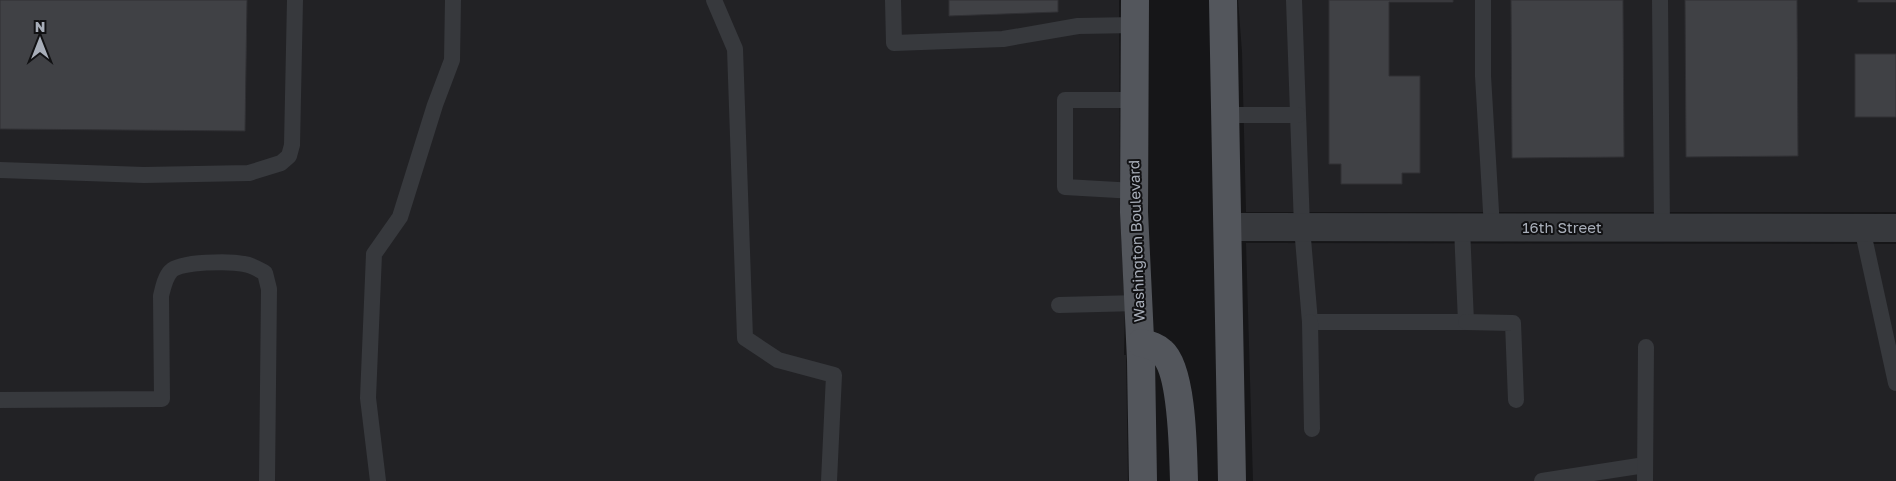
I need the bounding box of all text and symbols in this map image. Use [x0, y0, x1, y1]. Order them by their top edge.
north arrow [15, 15, 65, 65]
text: N [35, 18, 45, 35]
street label: Washington Boulevard [1124, 160, 1148, 323]
street label: 16th Street [1522, 218, 1602, 236]

